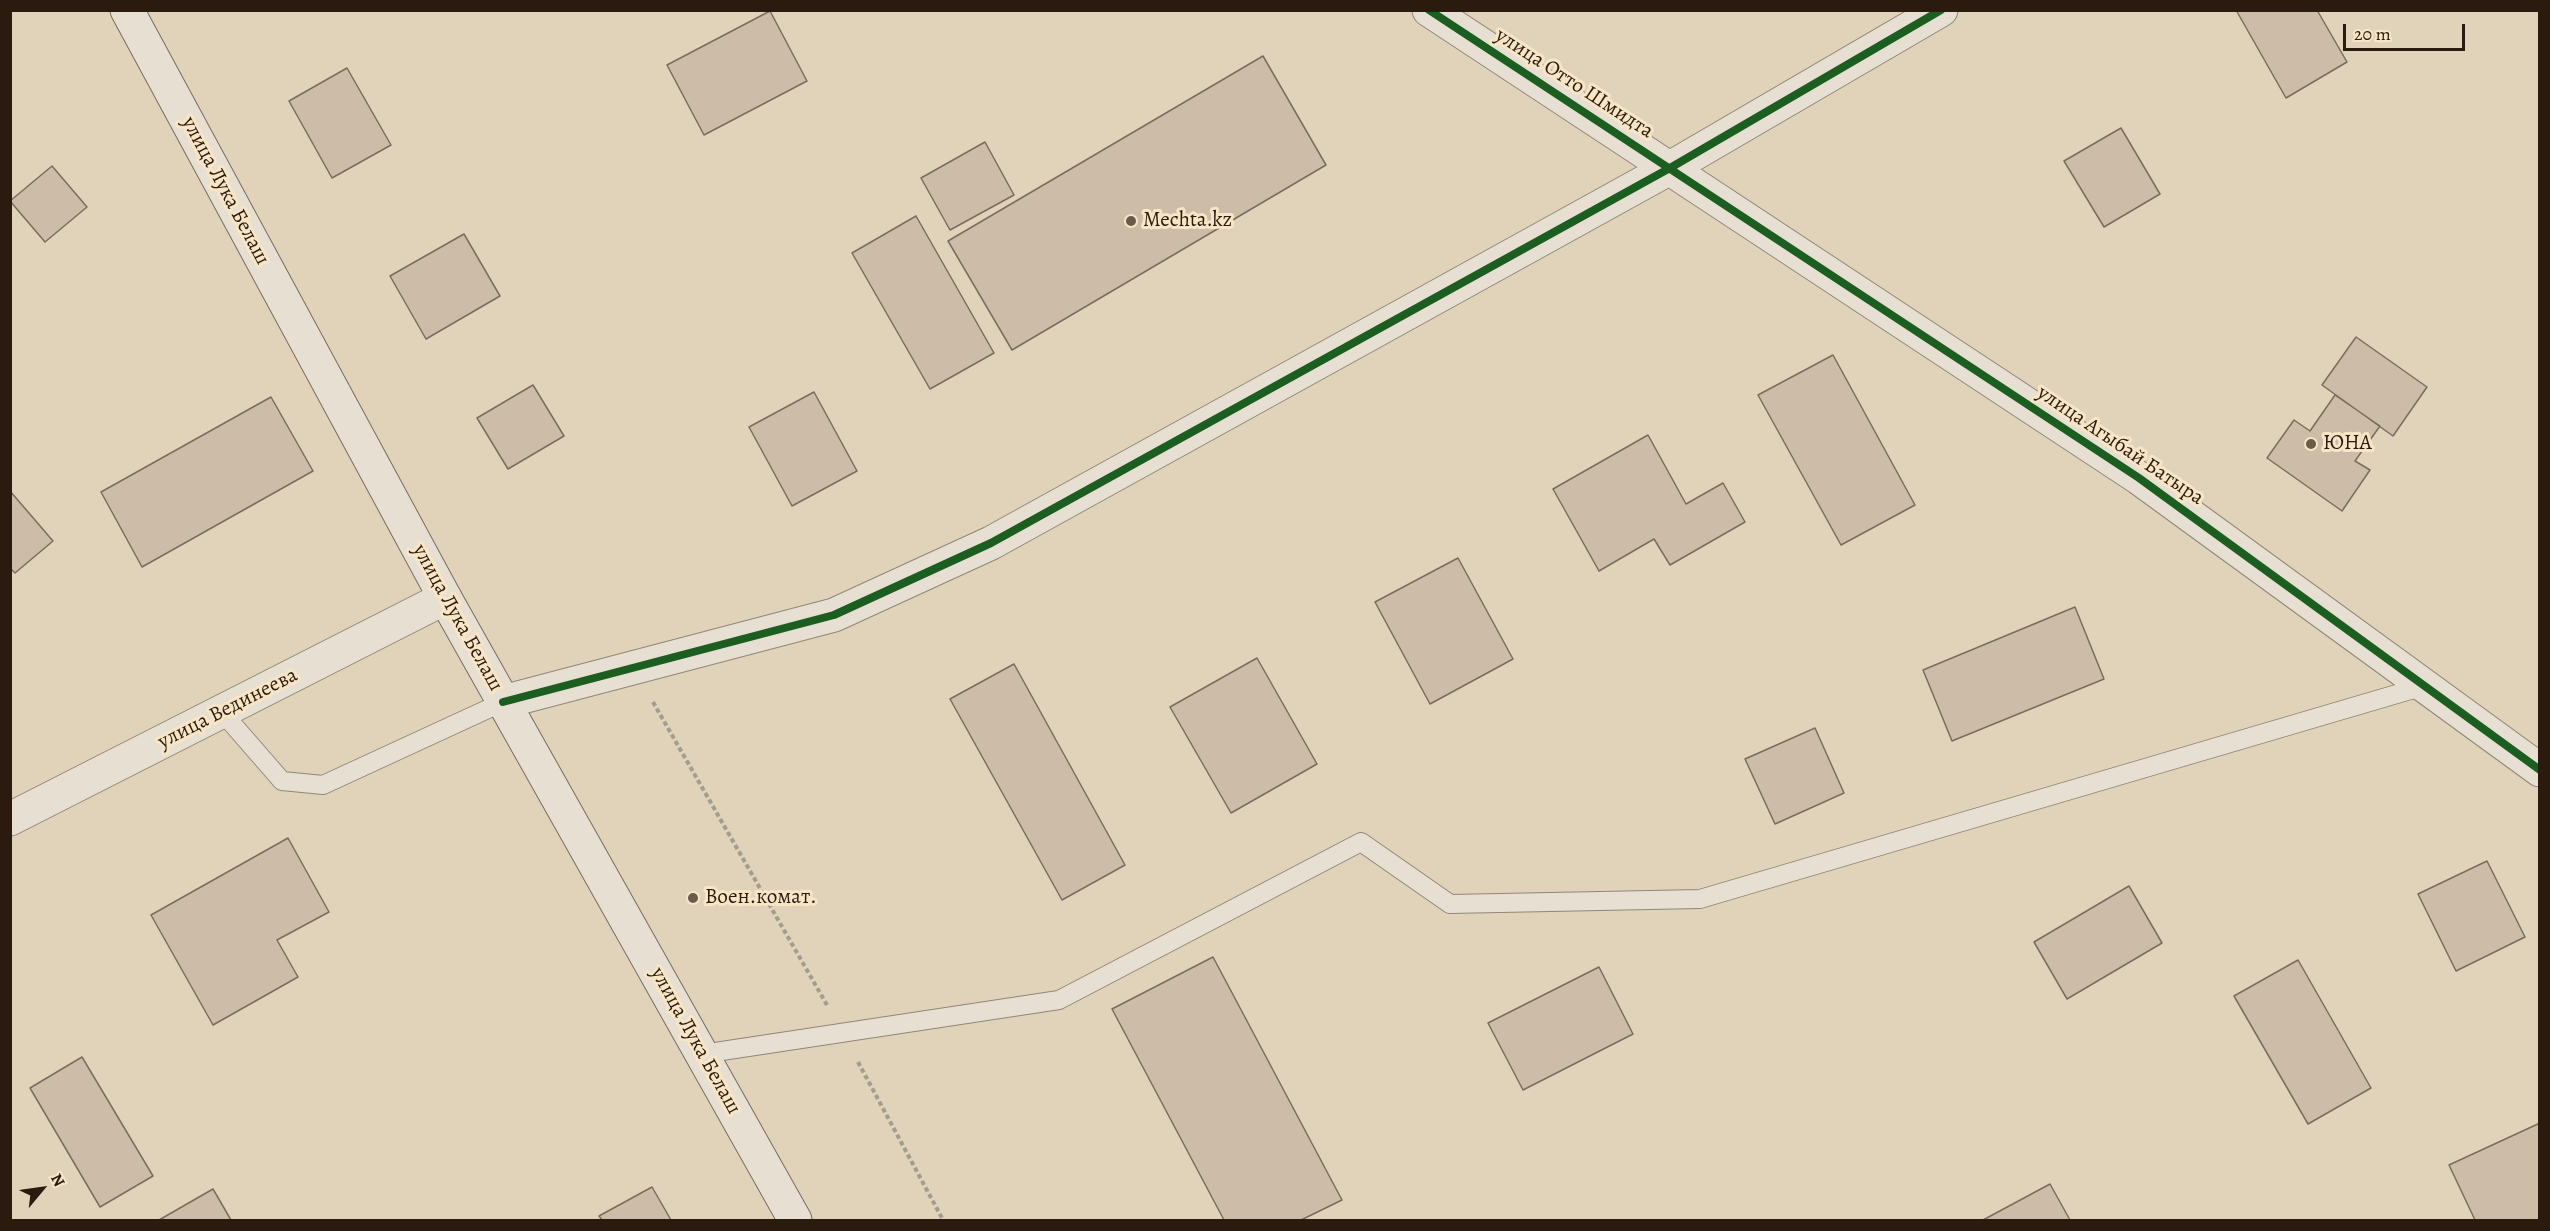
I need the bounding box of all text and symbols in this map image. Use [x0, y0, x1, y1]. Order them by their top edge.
scale bar [2346, 12, 2468, 50]
text: 20 m [2354, 22, 2391, 46]
street label: улица Отто Шмидта [1490, 23, 1658, 145]
street label: улица Лука Белаш [175, 113, 275, 269]
place label: Mechta.kz [1143, 208, 1232, 234]
marker: Mechta.kz [1124, 214, 1138, 228]
street label: улица Агыбай Батыра [2032, 381, 2208, 511]
place label: ЮНА [2323, 431, 2372, 457]
marker: ЮНА [2304, 437, 2318, 451]
street label: улица Лука Белаш [406, 540, 508, 696]
street label: улица Вединеева [154, 663, 302, 755]
place label: Воен.комат. [705, 885, 817, 911]
marker: Воен.комат. [686, 891, 700, 905]
street label: улица Лука Белаш [644, 963, 746, 1119]
north arrow [12, 1159, 72, 1219]
text: N [45, 1170, 70, 1191]

